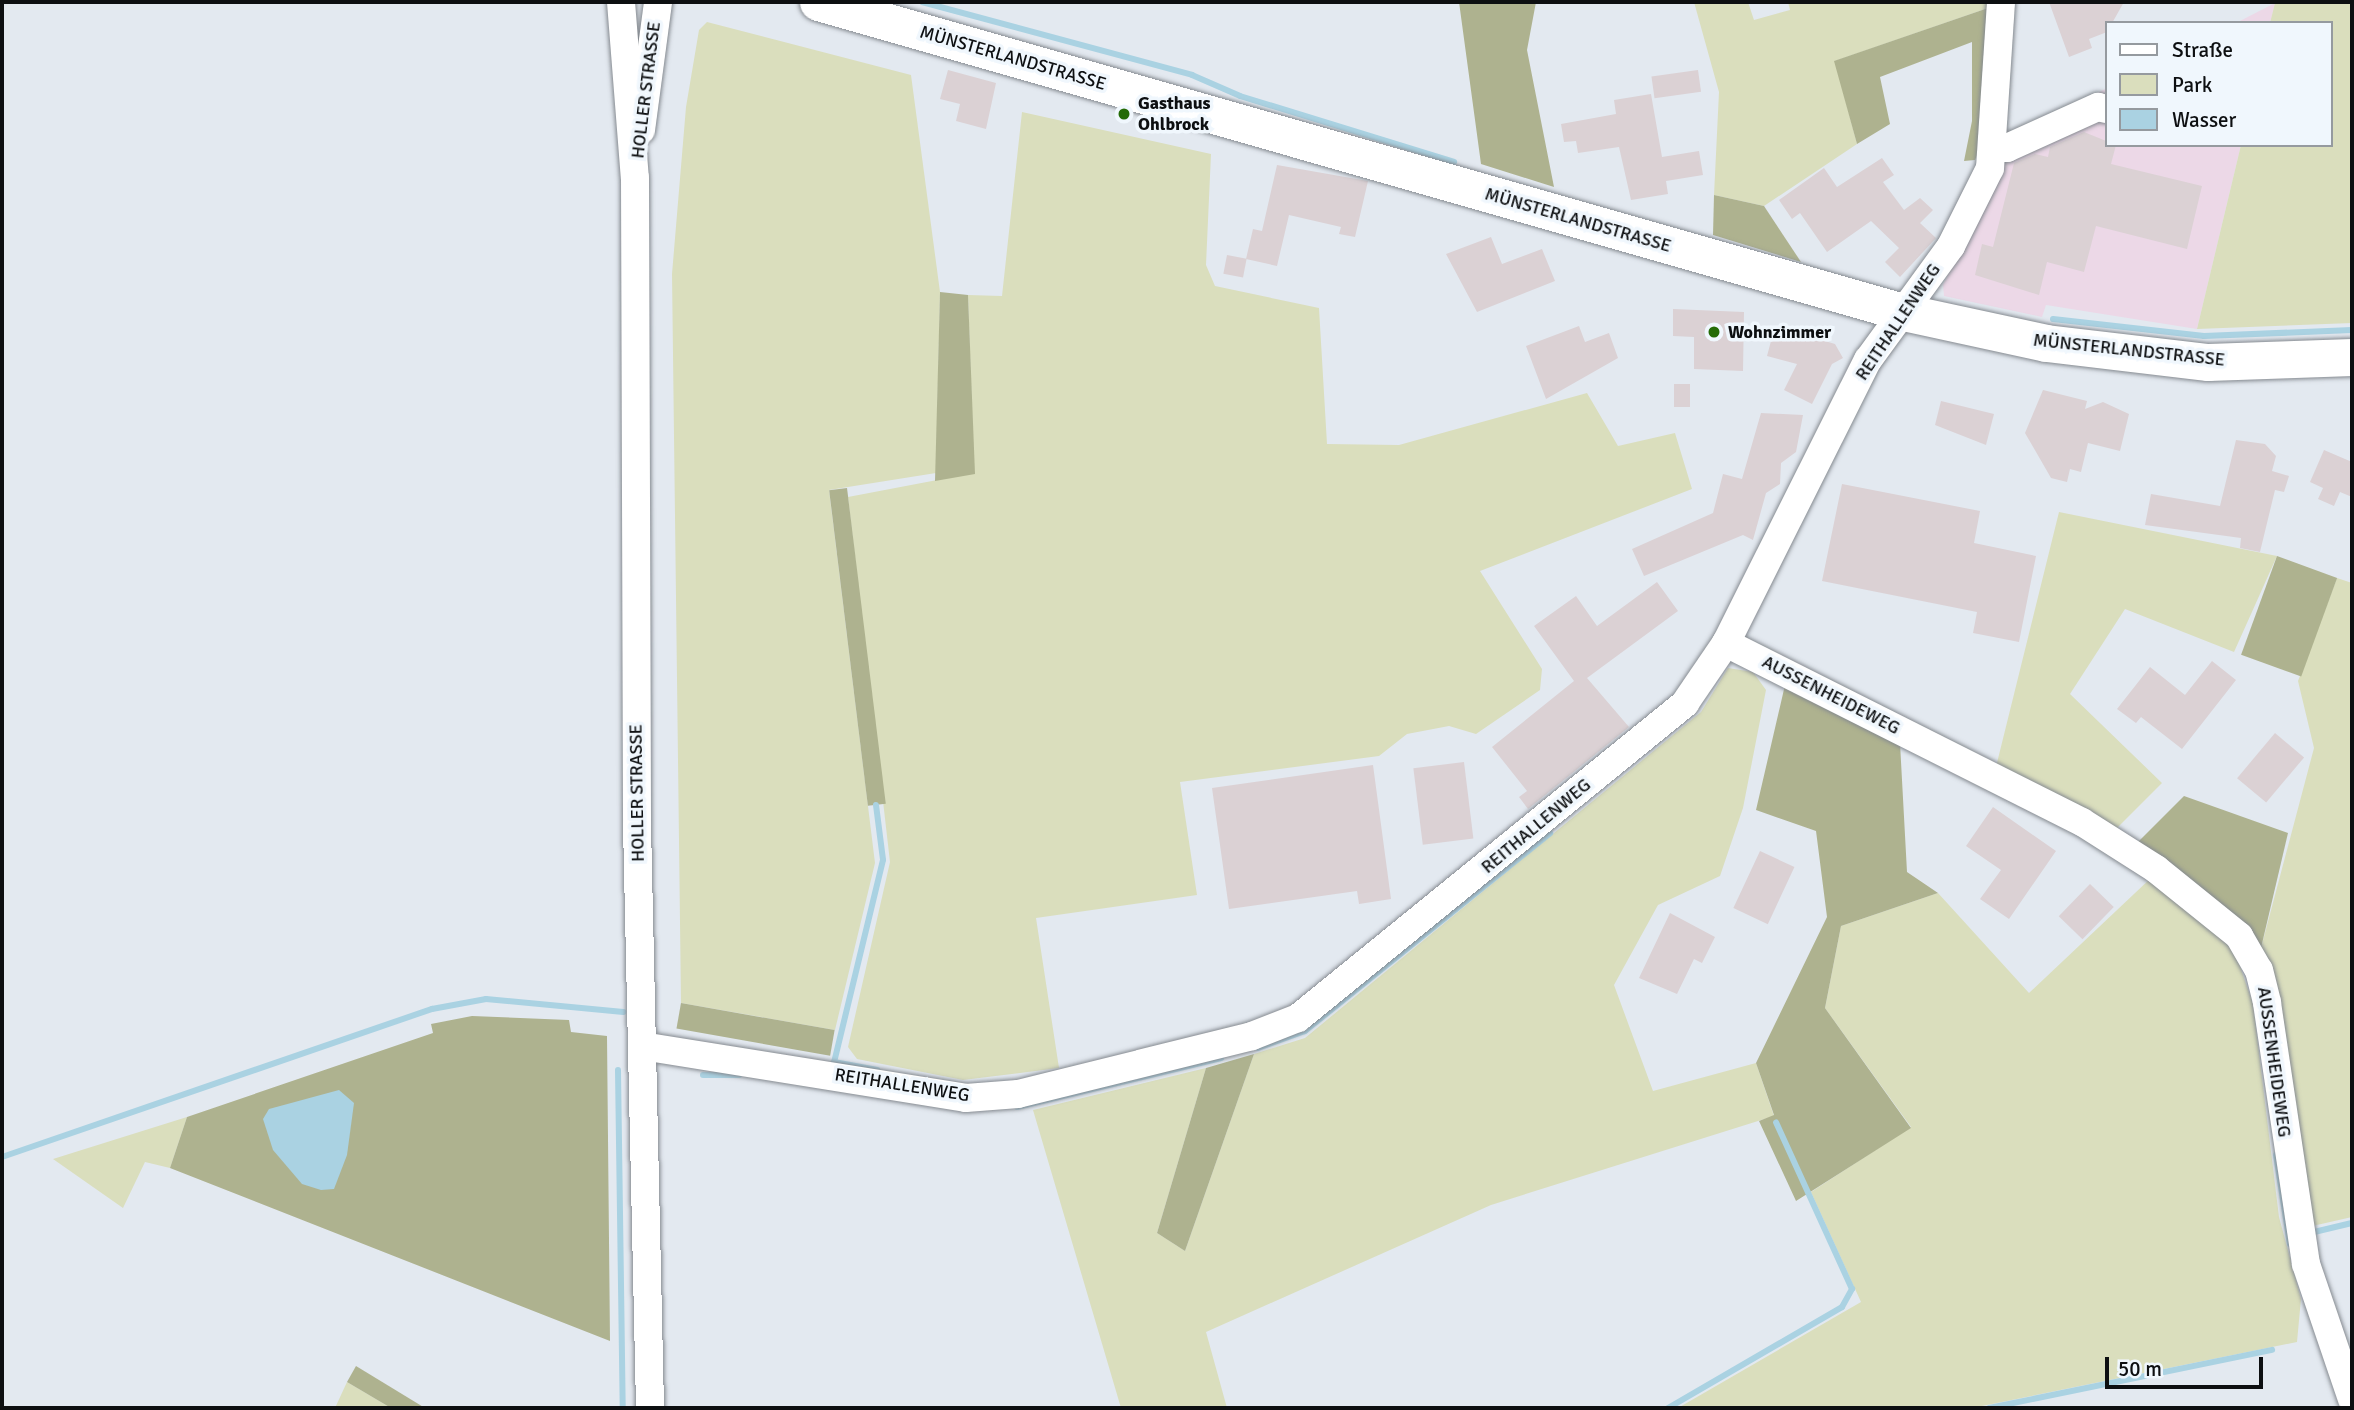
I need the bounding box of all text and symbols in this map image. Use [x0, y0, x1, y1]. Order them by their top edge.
street label: HOLLER STRASSE [627, 20, 665, 160]
street label: MÜNSTERLANDSTRASSE [917, 21, 1109, 95]
legend [2106, 21, 2333, 147]
text: Straße [2172, 37, 2233, 63]
text: Park [2172, 72, 2212, 98]
place label: Gasthaus Ohlbrock [1138, 93, 1211, 136]
marker: Gasthaus Ohlbrock [1116, 106, 1132, 122]
text: Wasser [2172, 107, 2236, 133]
street label: MÜNSTERLANDSTRASSE [1482, 183, 1674, 257]
street label: REITHALLENWEG [1851, 260, 1945, 384]
place label: Wohnzimmer [1728, 321, 1831, 343]
marker: Wohnzimmer [1706, 324, 1722, 340]
street label: MÜNSTERLANDSTRASSE [2032, 329, 2226, 371]
street label: AUSSENHEIDEWEG [1759, 651, 1903, 739]
street label: HOLLER STRASSE [625, 724, 649, 862]
street label: REITHALLENWEG [1477, 774, 1595, 878]
street label: AUSSENHEIDEWEG [2253, 985, 2295, 1139]
street label: REITHALLENWEG [833, 1064, 971, 1106]
scale bar [2109, 1344, 2266, 1388]
text: 50 m [2118, 1356, 2162, 1382]

